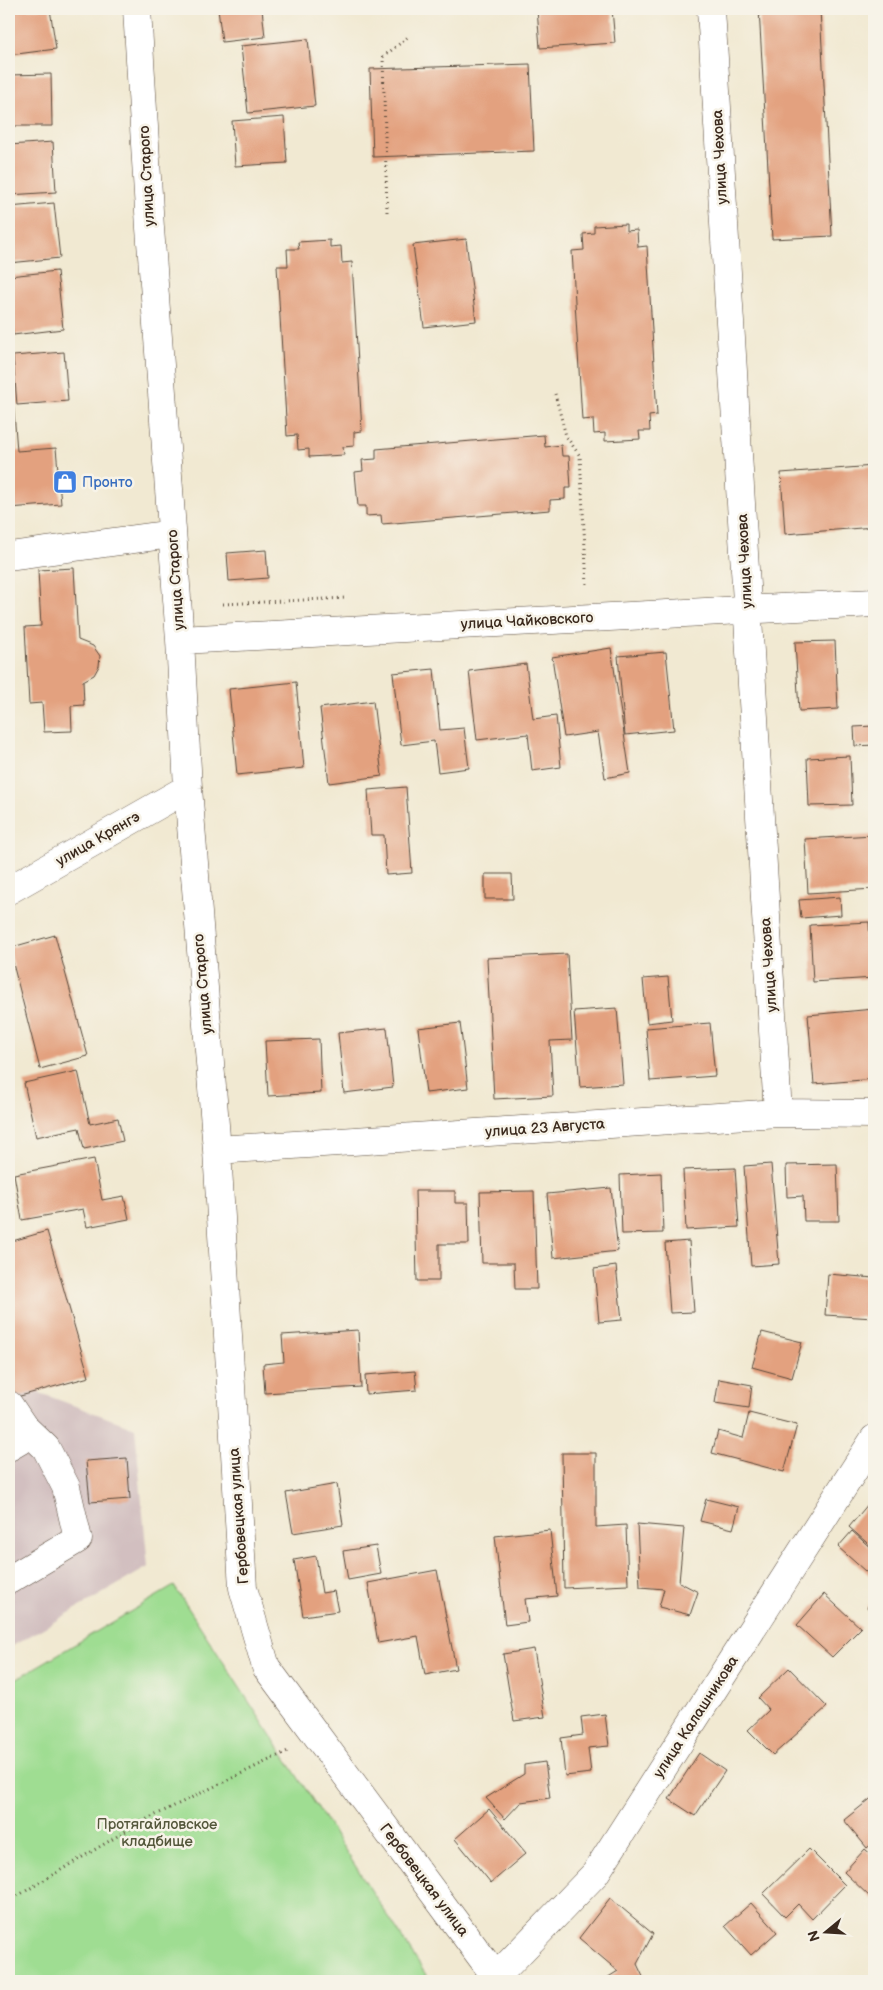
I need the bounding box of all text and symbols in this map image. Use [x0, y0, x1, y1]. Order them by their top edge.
street label: улица Чехова [708, 109, 732, 205]
street label: улица Старого [135, 125, 159, 227]
shop icon: Пронто [52, 469, 78, 495]
place label: Пронто [82, 473, 133, 492]
street label: улица Чехова [733, 513, 757, 609]
street label: улица Старого [163, 529, 189, 631]
street label: улица Чайковского [460, 608, 594, 634]
street label: улица Крянгэ [52, 807, 144, 871]
street label: улица Чехова [756, 917, 782, 1013]
street label: улица Старого [189, 933, 217, 1035]
street label: улица 23 Августа [484, 1114, 606, 1142]
street label: Гербовецкая улица [225, 1447, 253, 1585]
street label: улица Калашникова [649, 1652, 743, 1782]
park label: Протягайловское кладбище [97, 1815, 217, 1851]
street label: Гербовецкая улица [375, 1820, 473, 1940]
north arrow [800, 1908, 850, 1958]
text: N [804, 1928, 824, 1943]

